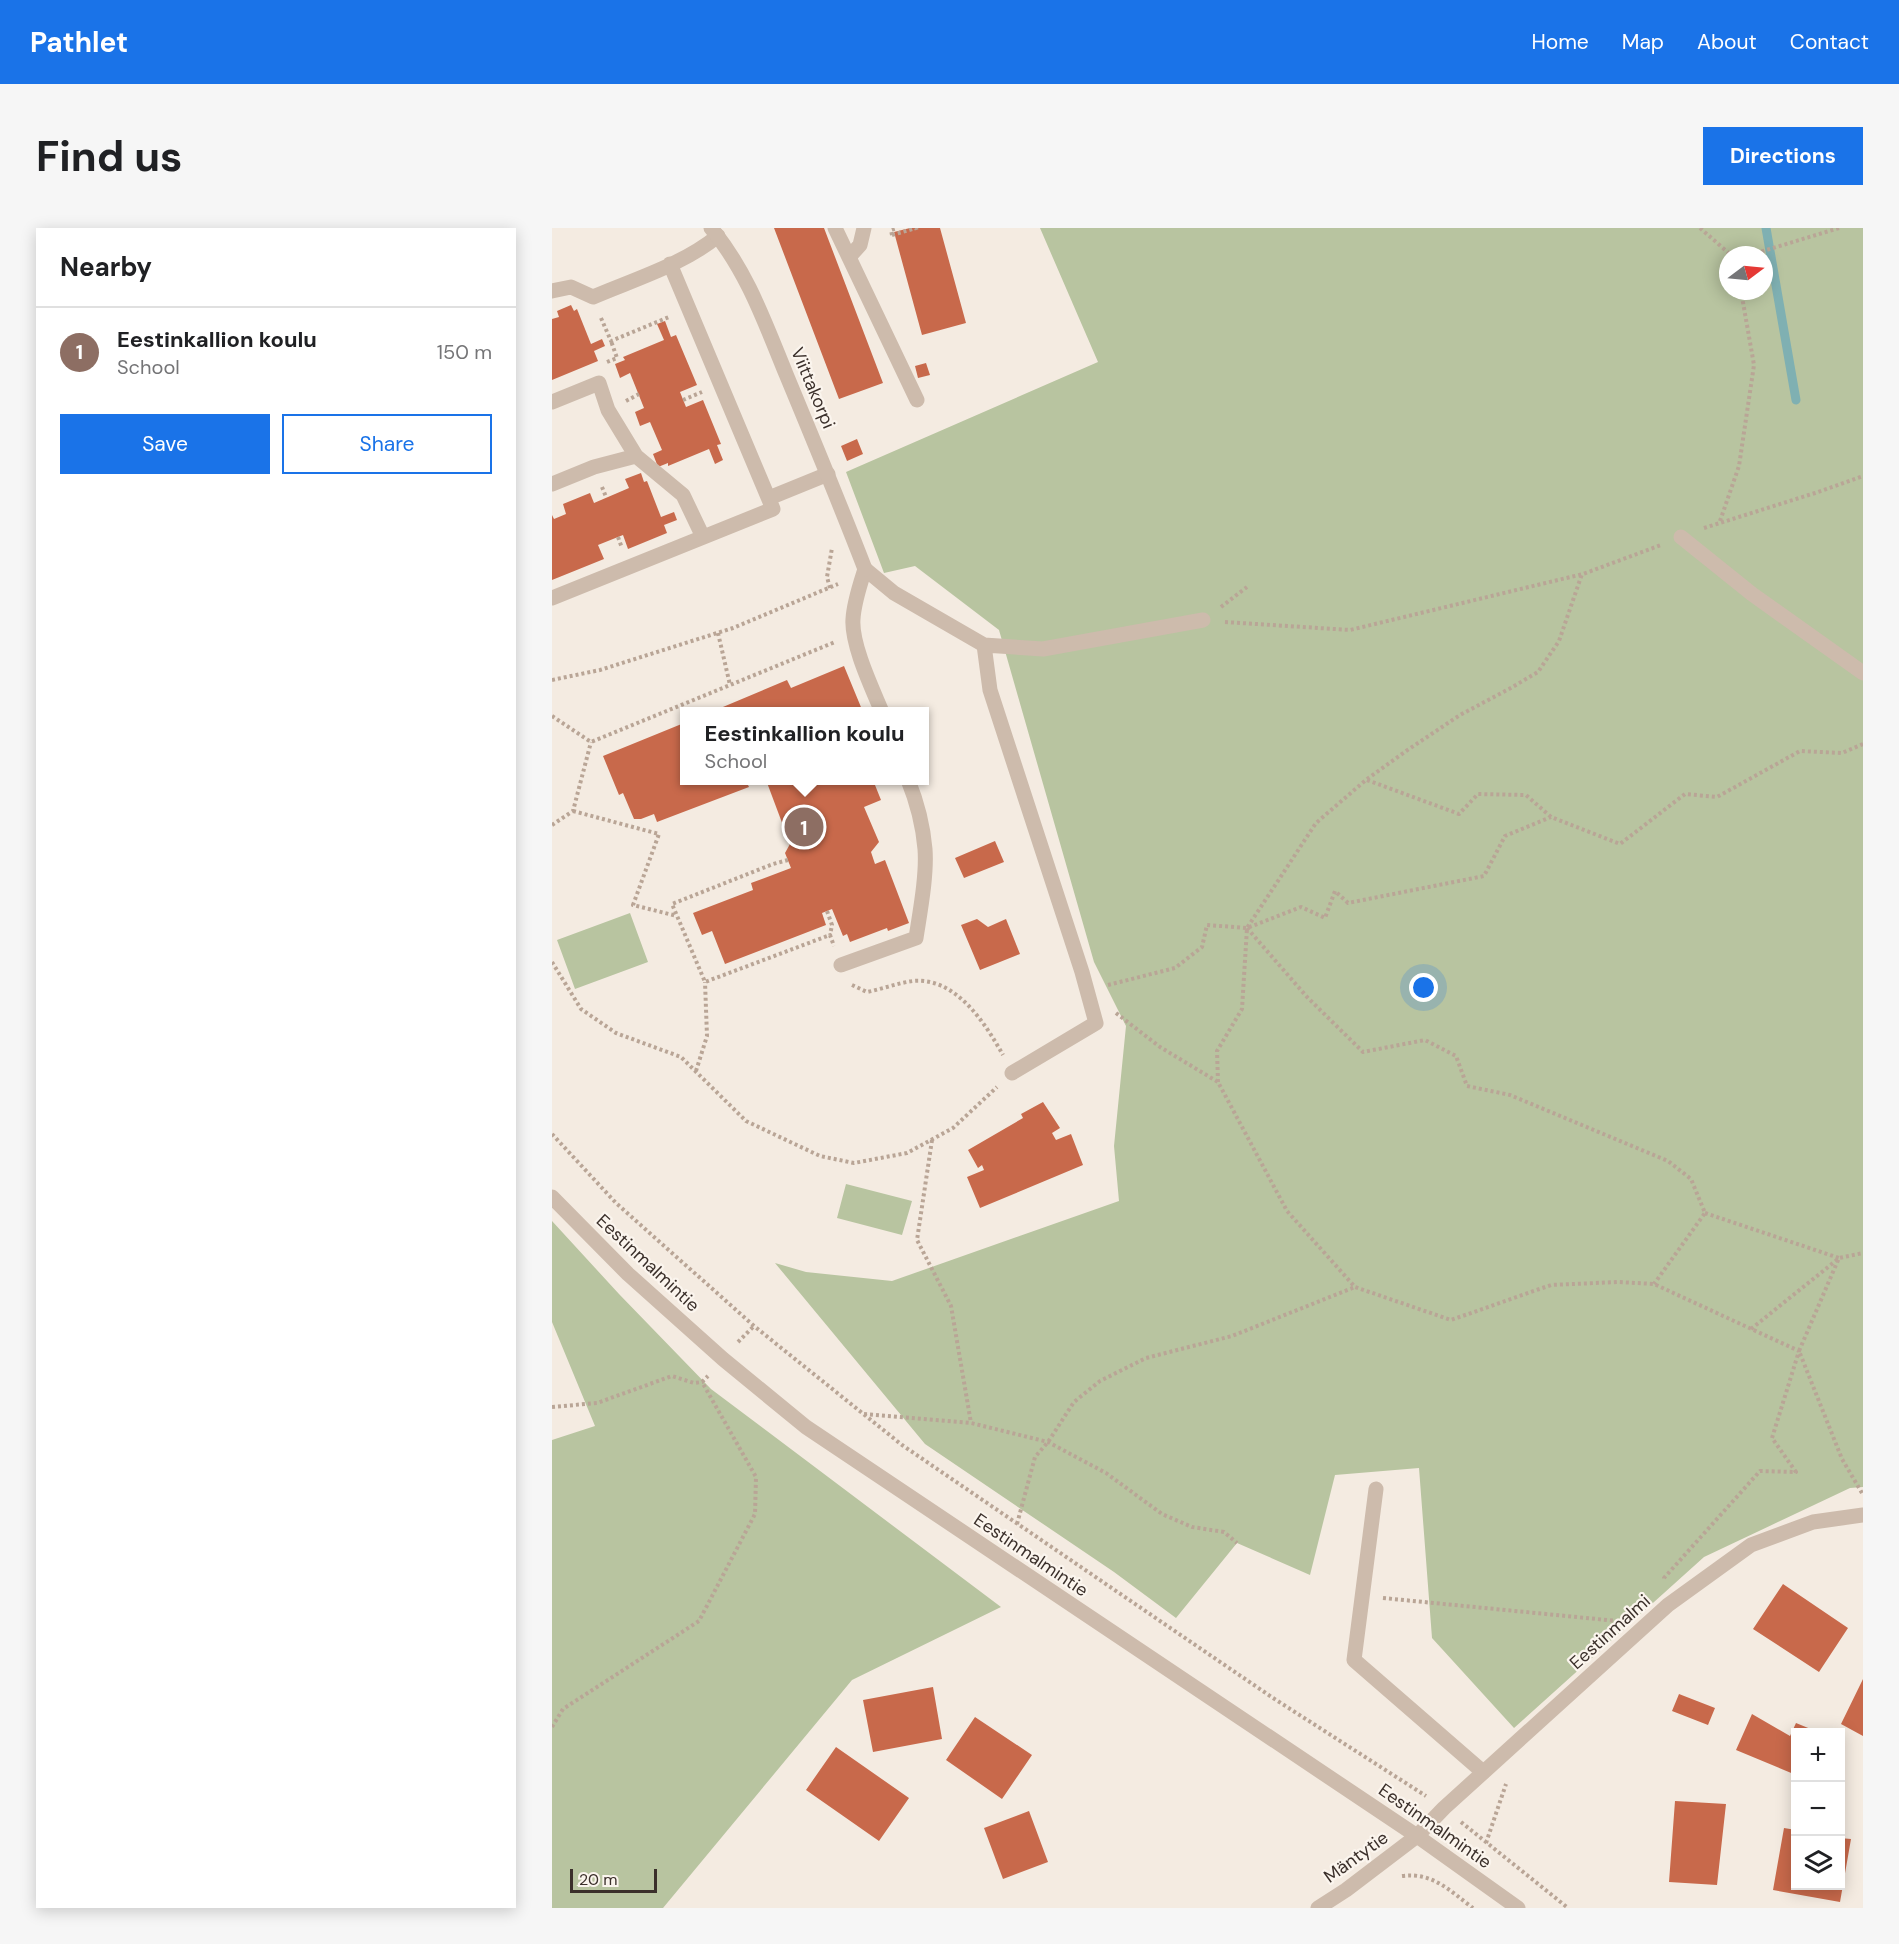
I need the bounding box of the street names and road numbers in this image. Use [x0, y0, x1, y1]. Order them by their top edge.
street label: Viittakorpi [785, 344, 841, 432]
street label: Eestinmalmintie [591, 1209, 705, 1317]
street label: Eestinmalmintie [969, 1508, 1093, 1602]
street label: Eestinmalmi [1564, 1589, 1656, 1675]
street label: Eestinmalmintie [1374, 1778, 1496, 1874]
street label: Mäntytie [1319, 1826, 1393, 1888]

